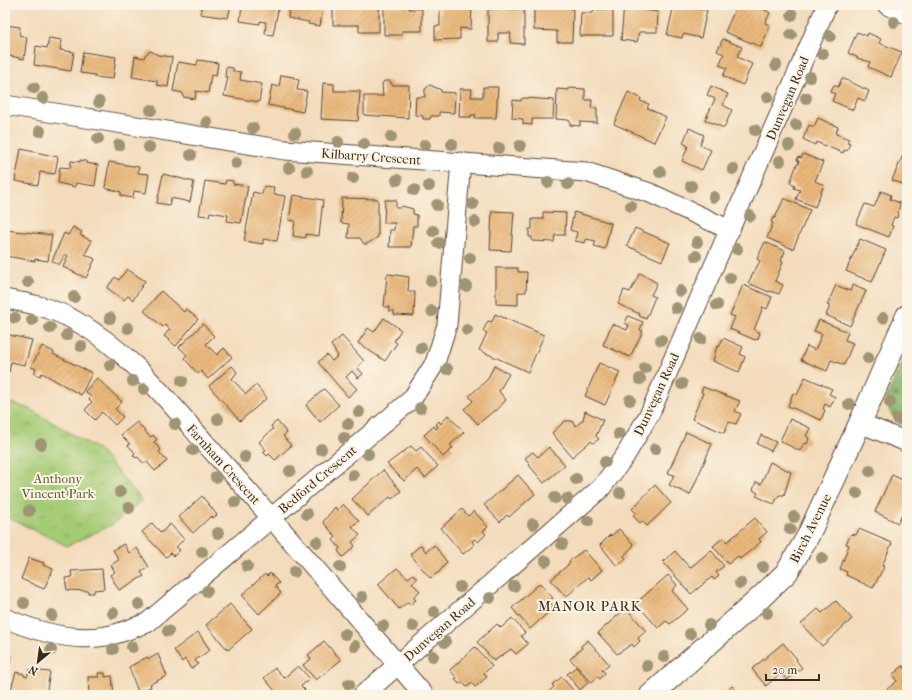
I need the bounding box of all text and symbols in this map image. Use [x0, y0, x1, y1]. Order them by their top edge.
street label: Dunvegan Road [763, 53, 812, 142]
street label: Kilbarry Crescent [321, 146, 422, 167]
street label: Dunvegan Road [631, 350, 683, 438]
street label: Farnham Crescent [184, 421, 264, 508]
street label: Bedford Crescent [275, 442, 360, 516]
park label: Anthony Vincent Park [21, 471, 95, 501]
street label: Birch Avenue [787, 491, 835, 565]
street label: Dunvegan Road [401, 594, 479, 664]
district label: MANOR PARK [538, 598, 642, 615]
north arrow [18, 642, 58, 682]
scale bar [766, 656, 819, 682]
text: N [26, 662, 40, 678]
text: 20 m [772, 663, 797, 677]

